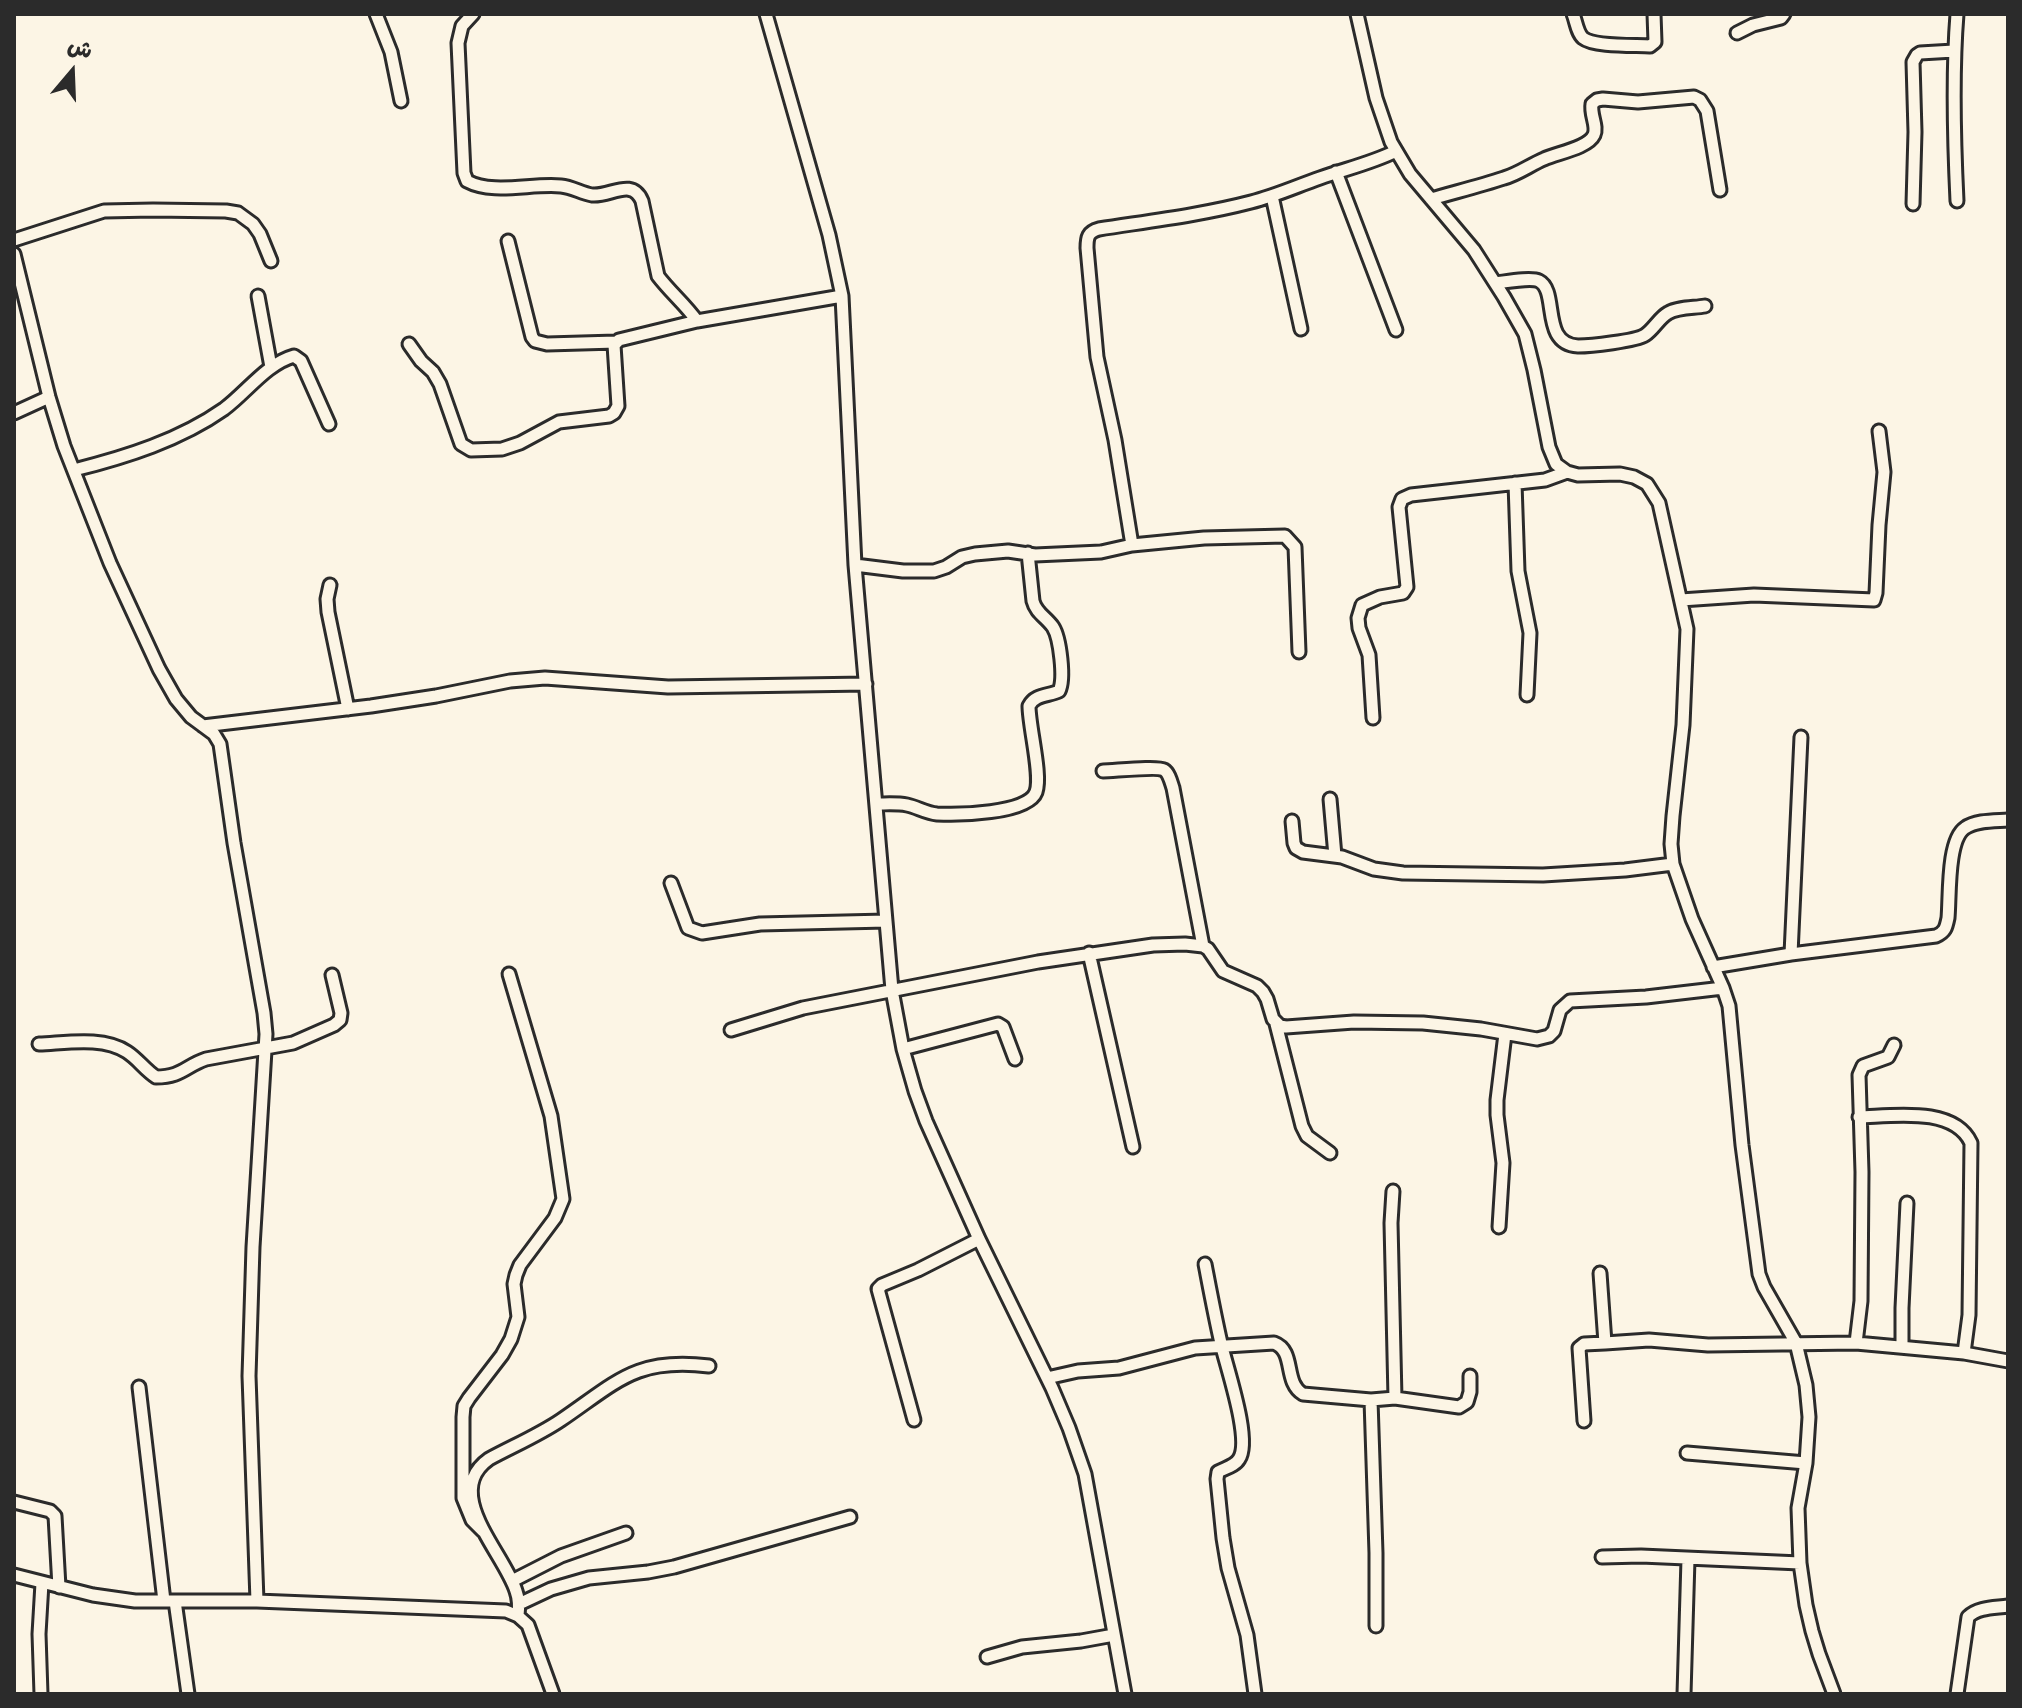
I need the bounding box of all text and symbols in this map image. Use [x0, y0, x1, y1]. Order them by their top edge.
north arrow [32, 32, 112, 112]
text: ش [64, 32, 96, 66]

